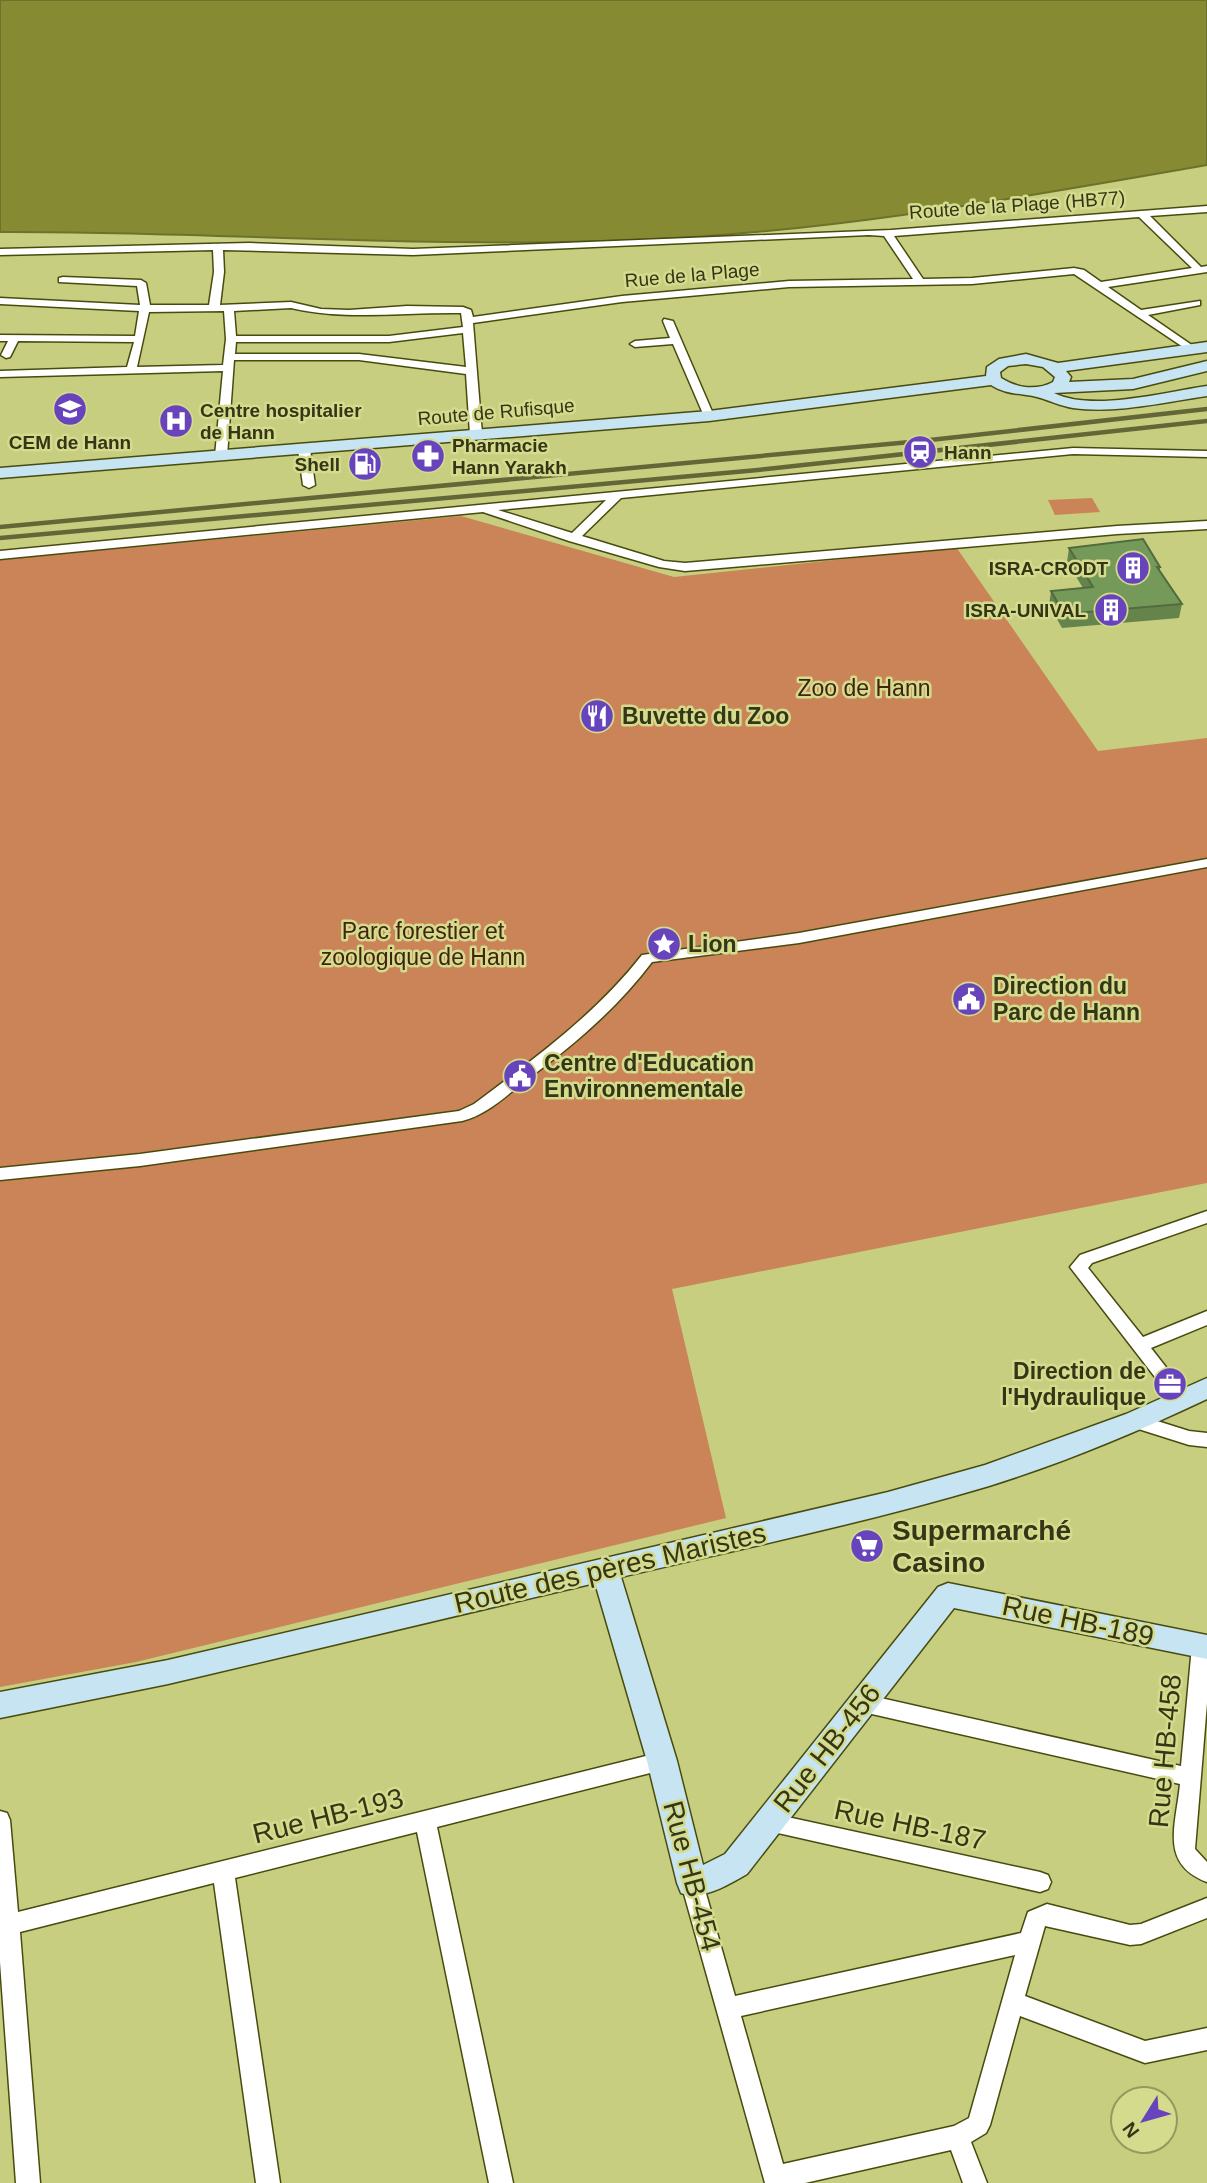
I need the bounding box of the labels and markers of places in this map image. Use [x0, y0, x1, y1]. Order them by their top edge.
school or university icon: CEM de Hann [51, 390, 89, 428]
place label: Centre hospitalier de Hann [200, 400, 362, 443]
hospital icon: Centre hospitalier de Hann [157, 402, 195, 440]
place label: CEM de Hann [9, 432, 131, 453]
station icon: Hann [901, 433, 939, 471]
place label: Pharmacie Hann Yarakh [452, 435, 567, 478]
pharmacy icon: Pharmacie Hann Yarakh [409, 437, 447, 475]
place label: Hann [944, 442, 992, 463]
fuel station icon: Shell [346, 445, 384, 483]
place label: Shell [295, 454, 340, 475]
building icon: ISRA-CRODT [1114, 549, 1152, 587]
place label: ISRA-CRODT [989, 558, 1108, 579]
building icon: ISRA-UNIVAL [1092, 591, 1130, 629]
place label: ISRA-UNIVAL [965, 600, 1086, 621]
restaurant icon: Buvette du Zoo [578, 697, 616, 735]
place label: Buvette du Zoo [622, 703, 789, 729]
place icon: Lion [645, 925, 683, 963]
place label: Lion [688, 931, 737, 957]
place label: Direction du Parc de Hann [993, 973, 1140, 1025]
public building icon: Direction du Parc de Hann [950, 980, 988, 1018]
place label: Centre d'Education Environnementale [544, 1050, 754, 1102]
public building icon: Centre d'Education Environnementale [501, 1057, 539, 1095]
place label: Direction de l'Hydraulique [1001, 1358, 1146, 1410]
office icon: Direction de l'Hydraulique [1151, 1365, 1189, 1403]
place label: Supermarché Casino [892, 1515, 1071, 1578]
supermarket icon: Supermarché Casino [848, 1527, 886, 1565]

